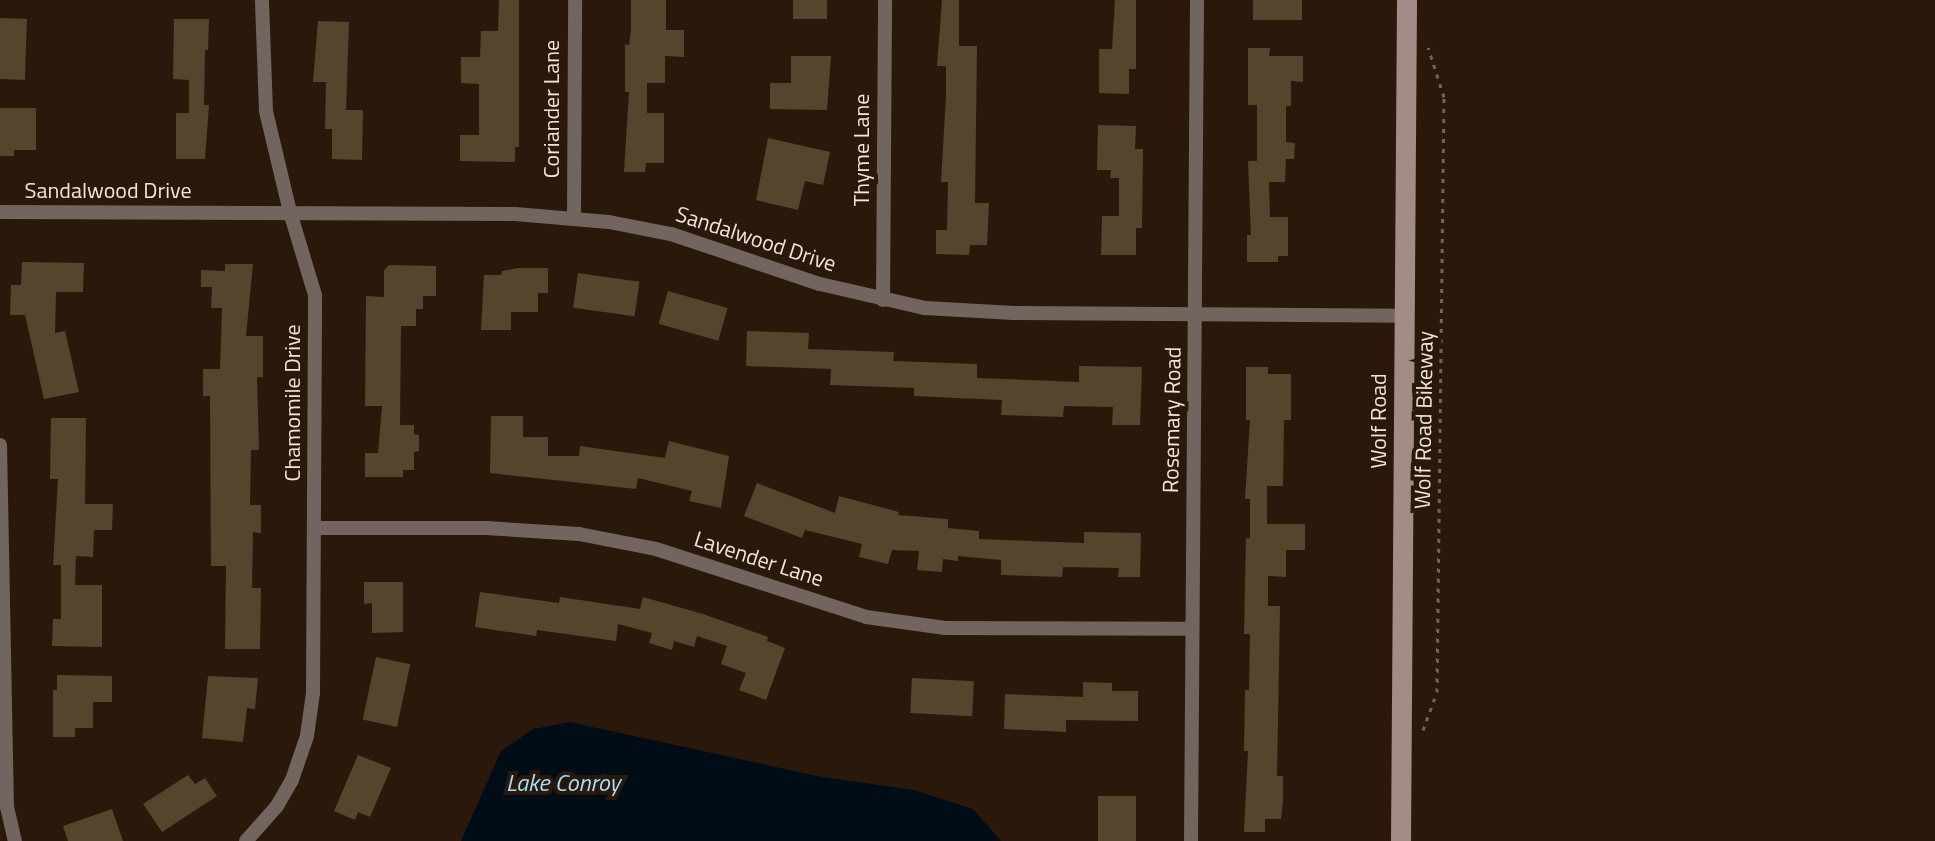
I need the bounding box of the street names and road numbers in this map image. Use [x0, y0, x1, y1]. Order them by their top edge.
street label: Coriander Lane [539, 40, 565, 178]
street label: Thyme Lane [849, 94, 875, 206]
street label: Sandalwood Drive [25, 178, 191, 204]
street label: Sandalwood Drive [673, 201, 839, 277]
street label: Chamomile Drive [280, 324, 306, 482]
street label: Wolf Road Bikeway [1409, 331, 1439, 509]
street label: Rosemary Road [1158, 347, 1186, 493]
street label: Wolf Road [1366, 373, 1392, 469]
street label: Lavender Lane [691, 526, 827, 592]

